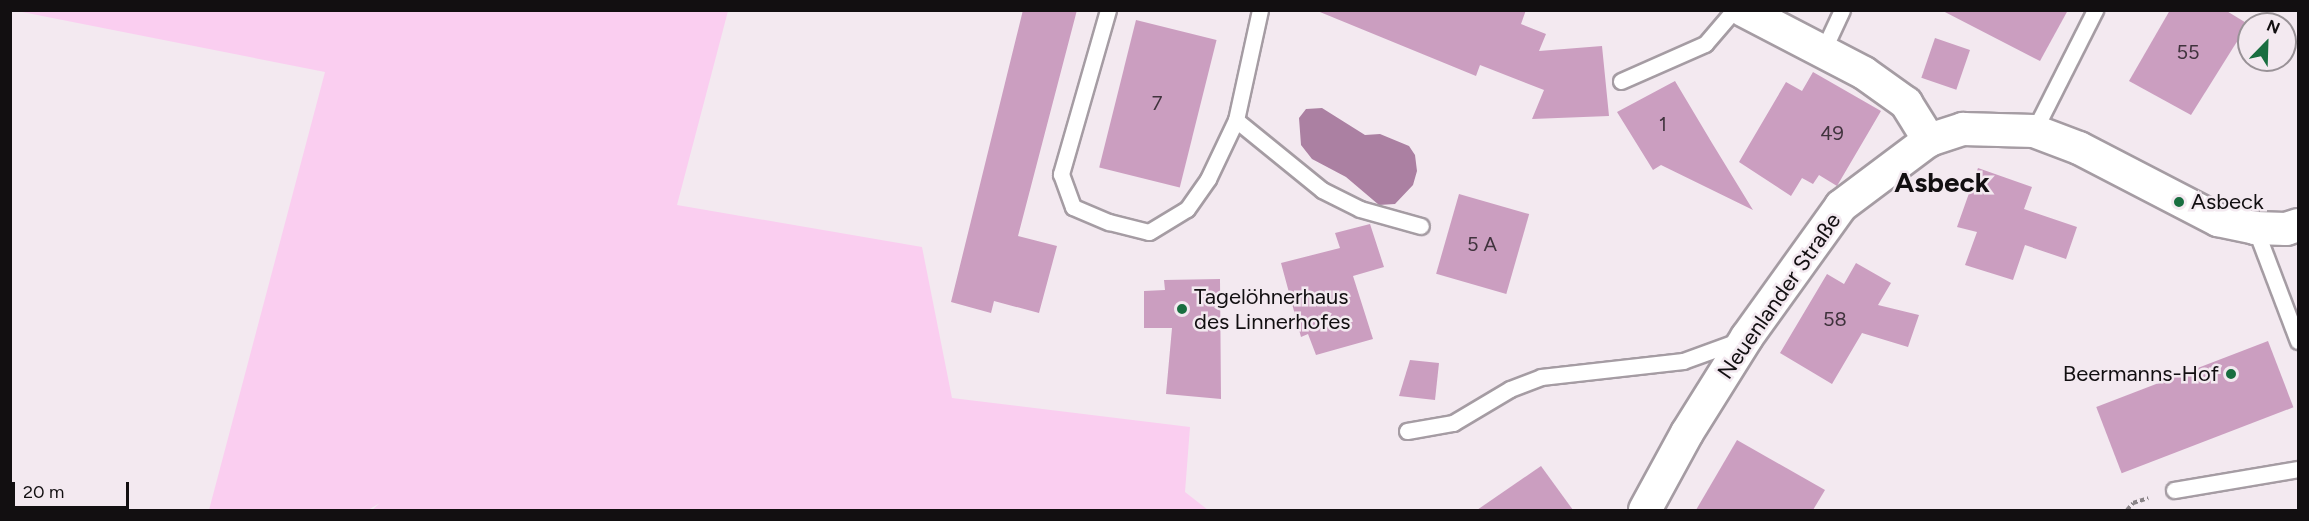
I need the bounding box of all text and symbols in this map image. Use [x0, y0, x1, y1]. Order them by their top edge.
north arrow [2237, 12, 2297, 72]
text: N [2264, 16, 2283, 38]
house number: 55 [2177, 40, 2199, 64]
house number: 7 [1152, 91, 1162, 115]
house number: 1 [1659, 112, 1667, 136]
house number: 49 [1820, 121, 1844, 145]
district label: Asbeck [1894, 165, 1990, 199]
place label: Asbeck [2191, 189, 2264, 215]
marker: Asbeck [2172, 195, 2186, 209]
street label: Neuenlander Straße [1712, 208, 1846, 384]
house number: 5 A [1467, 232, 1497, 256]
place label: Tagelöhnerhaus des Linnerhofes [1194, 283, 1350, 334]
marker: Tagelöhnerhaus des Linnerhofes [1175, 302, 1189, 316]
house number: 58 [1823, 307, 1847, 331]
place label: Beermanns-Hof [2063, 361, 2219, 387]
marker: Beermanns-Hof [2224, 367, 2238, 381]
scale bar [15, 470, 132, 508]
text: 20 m [23, 481, 64, 503]

